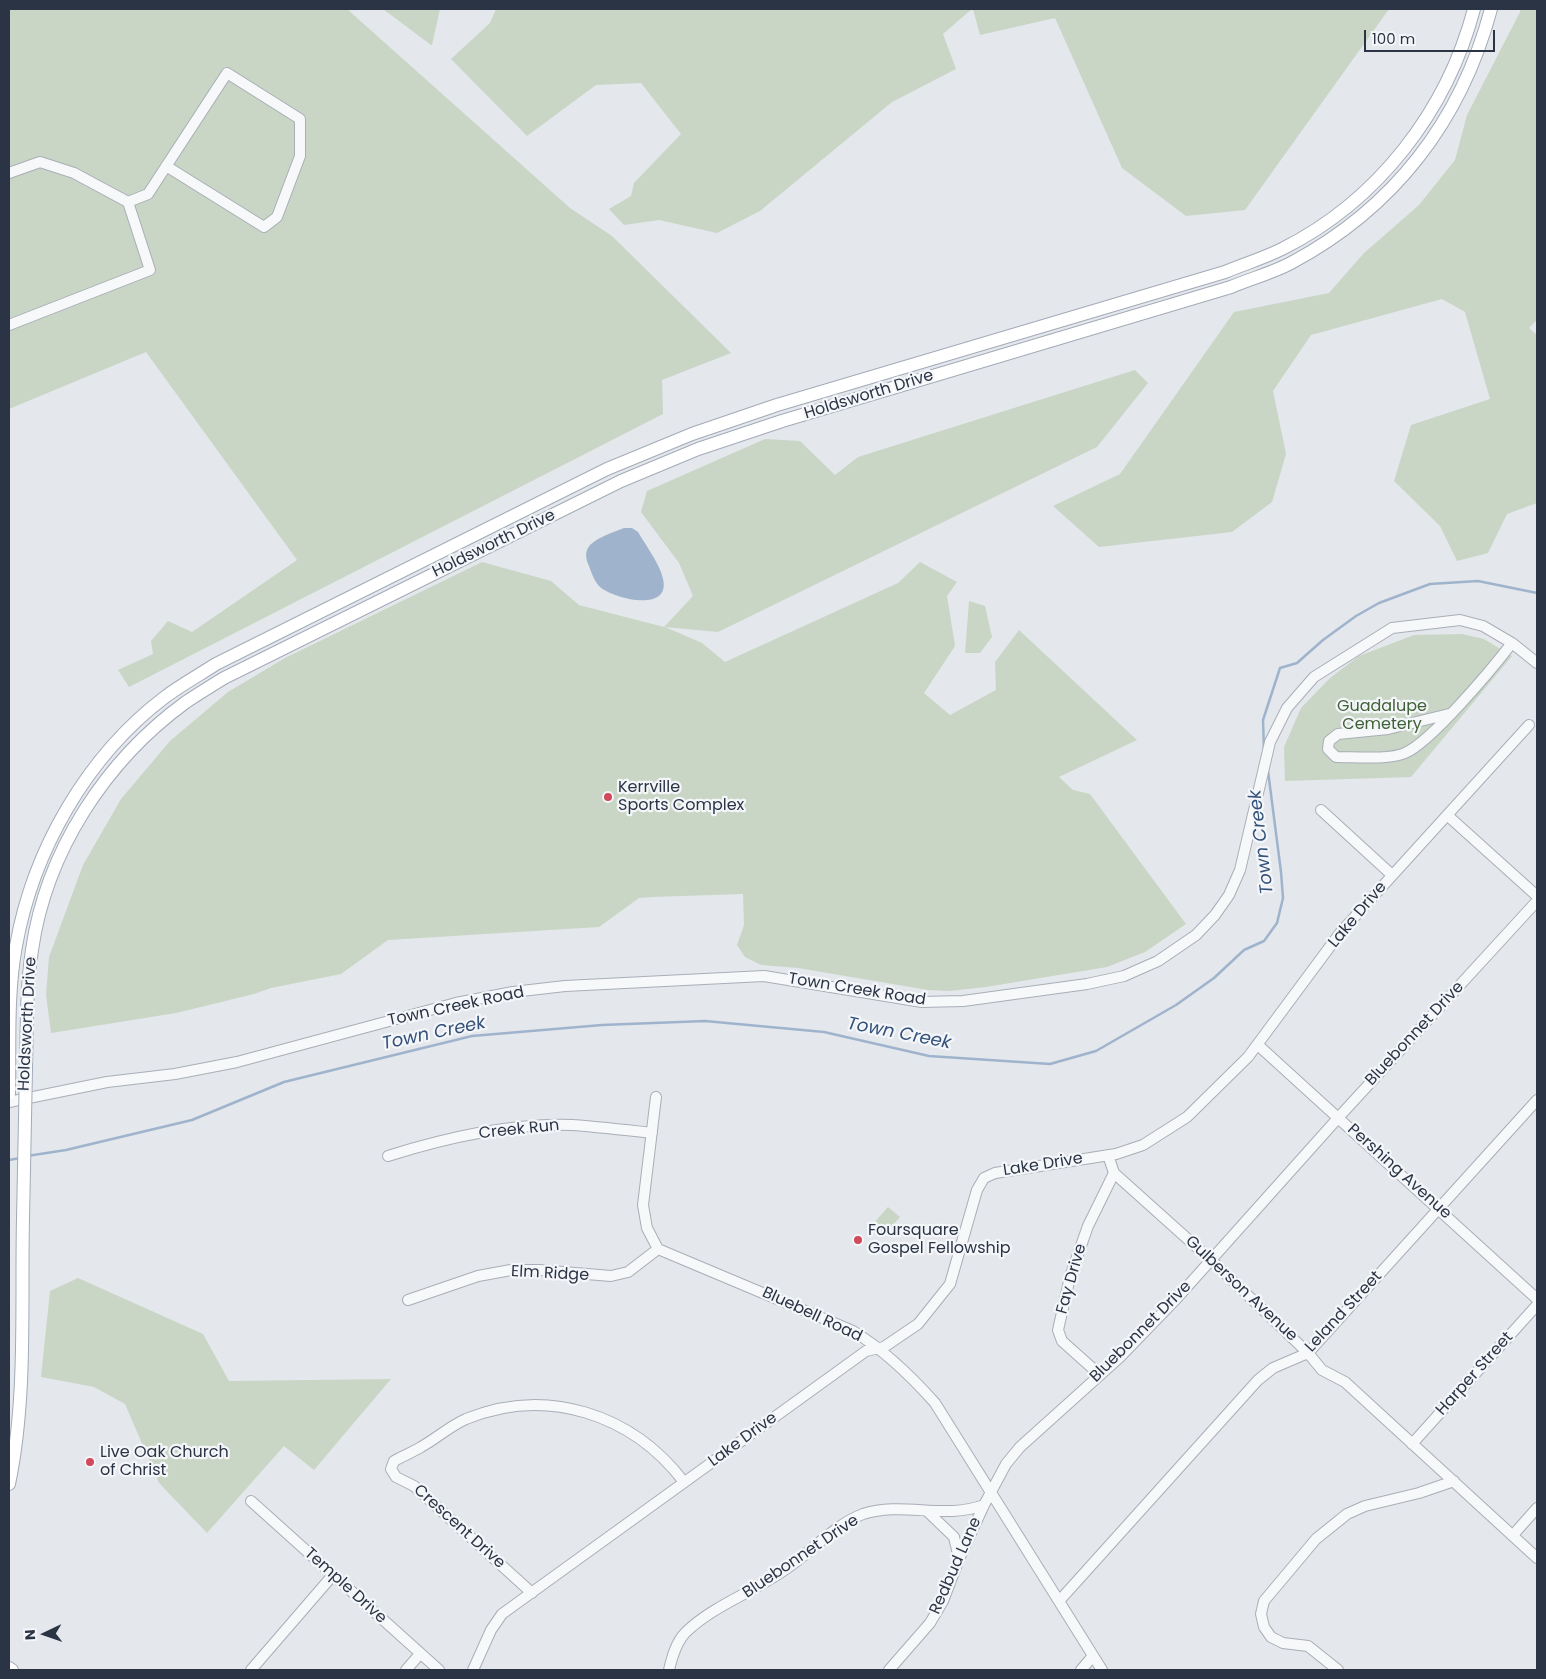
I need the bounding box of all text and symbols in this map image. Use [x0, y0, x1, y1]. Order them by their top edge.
scale bar [1366, 20, 1497, 52]
text: 100 m [1372, 28, 1415, 49]
street label: Holdsworth Drive [802, 366, 936, 424]
street label: Holdsworth Drive [429, 506, 559, 582]
park label: Guadalupe Cemetery [1337, 697, 1427, 735]
place label: Kerrville Sports Complex [618, 778, 744, 816]
water label: Town Creek [1245, 789, 1279, 895]
marker: Kerrville Sports Complex [602, 791, 614, 803]
street label: Lake Drive [1325, 878, 1391, 952]
street label: Holdsworth Drive [15, 956, 41, 1092]
street label: Town Creek Road [787, 970, 927, 1010]
street label: Bluebonnet Drive [1362, 978, 1468, 1090]
street label: Town Creek Road [386, 983, 526, 1031]
water label: Town Creek [380, 1013, 488, 1055]
water label: Town Creek [845, 1013, 953, 1055]
street label: Creek Run [478, 1116, 560, 1144]
street label: Pershing Avenue [1343, 1120, 1455, 1224]
street label: Lake Drive [1002, 1149, 1084, 1181]
place label: Foursquare Gospel Fellowship [868, 1221, 1011, 1259]
street label: Gulberson Avenue [1181, 1232, 1301, 1346]
marker: Foursquare Gospel Fellowship [852, 1234, 864, 1246]
street label: Fay Drive [1053, 1242, 1091, 1316]
street label: Elm Ridge [510, 1262, 590, 1286]
street label: Leland Street [1302, 1268, 1386, 1356]
street label: Bluebonnet Drive [1086, 1277, 1196, 1387]
street label: Bluebell Road [759, 1283, 865, 1347]
street label: Harper Street [1433, 1328, 1517, 1420]
street label: Lake Drive [705, 1409, 781, 1471]
place label: Live Oak Church of Christ [100, 1443, 229, 1481]
marker: Live Oak Church of Christ [84, 1456, 96, 1468]
street label: Crescent Drive [409, 1481, 509, 1573]
street label: Bluebonnet Drive [739, 1511, 863, 1603]
street label: Redbud Lane [926, 1514, 986, 1618]
street label: Temple Drive [300, 1544, 390, 1628]
north arrow [20, 1609, 70, 1659]
text: N [20, 1629, 40, 1641]

